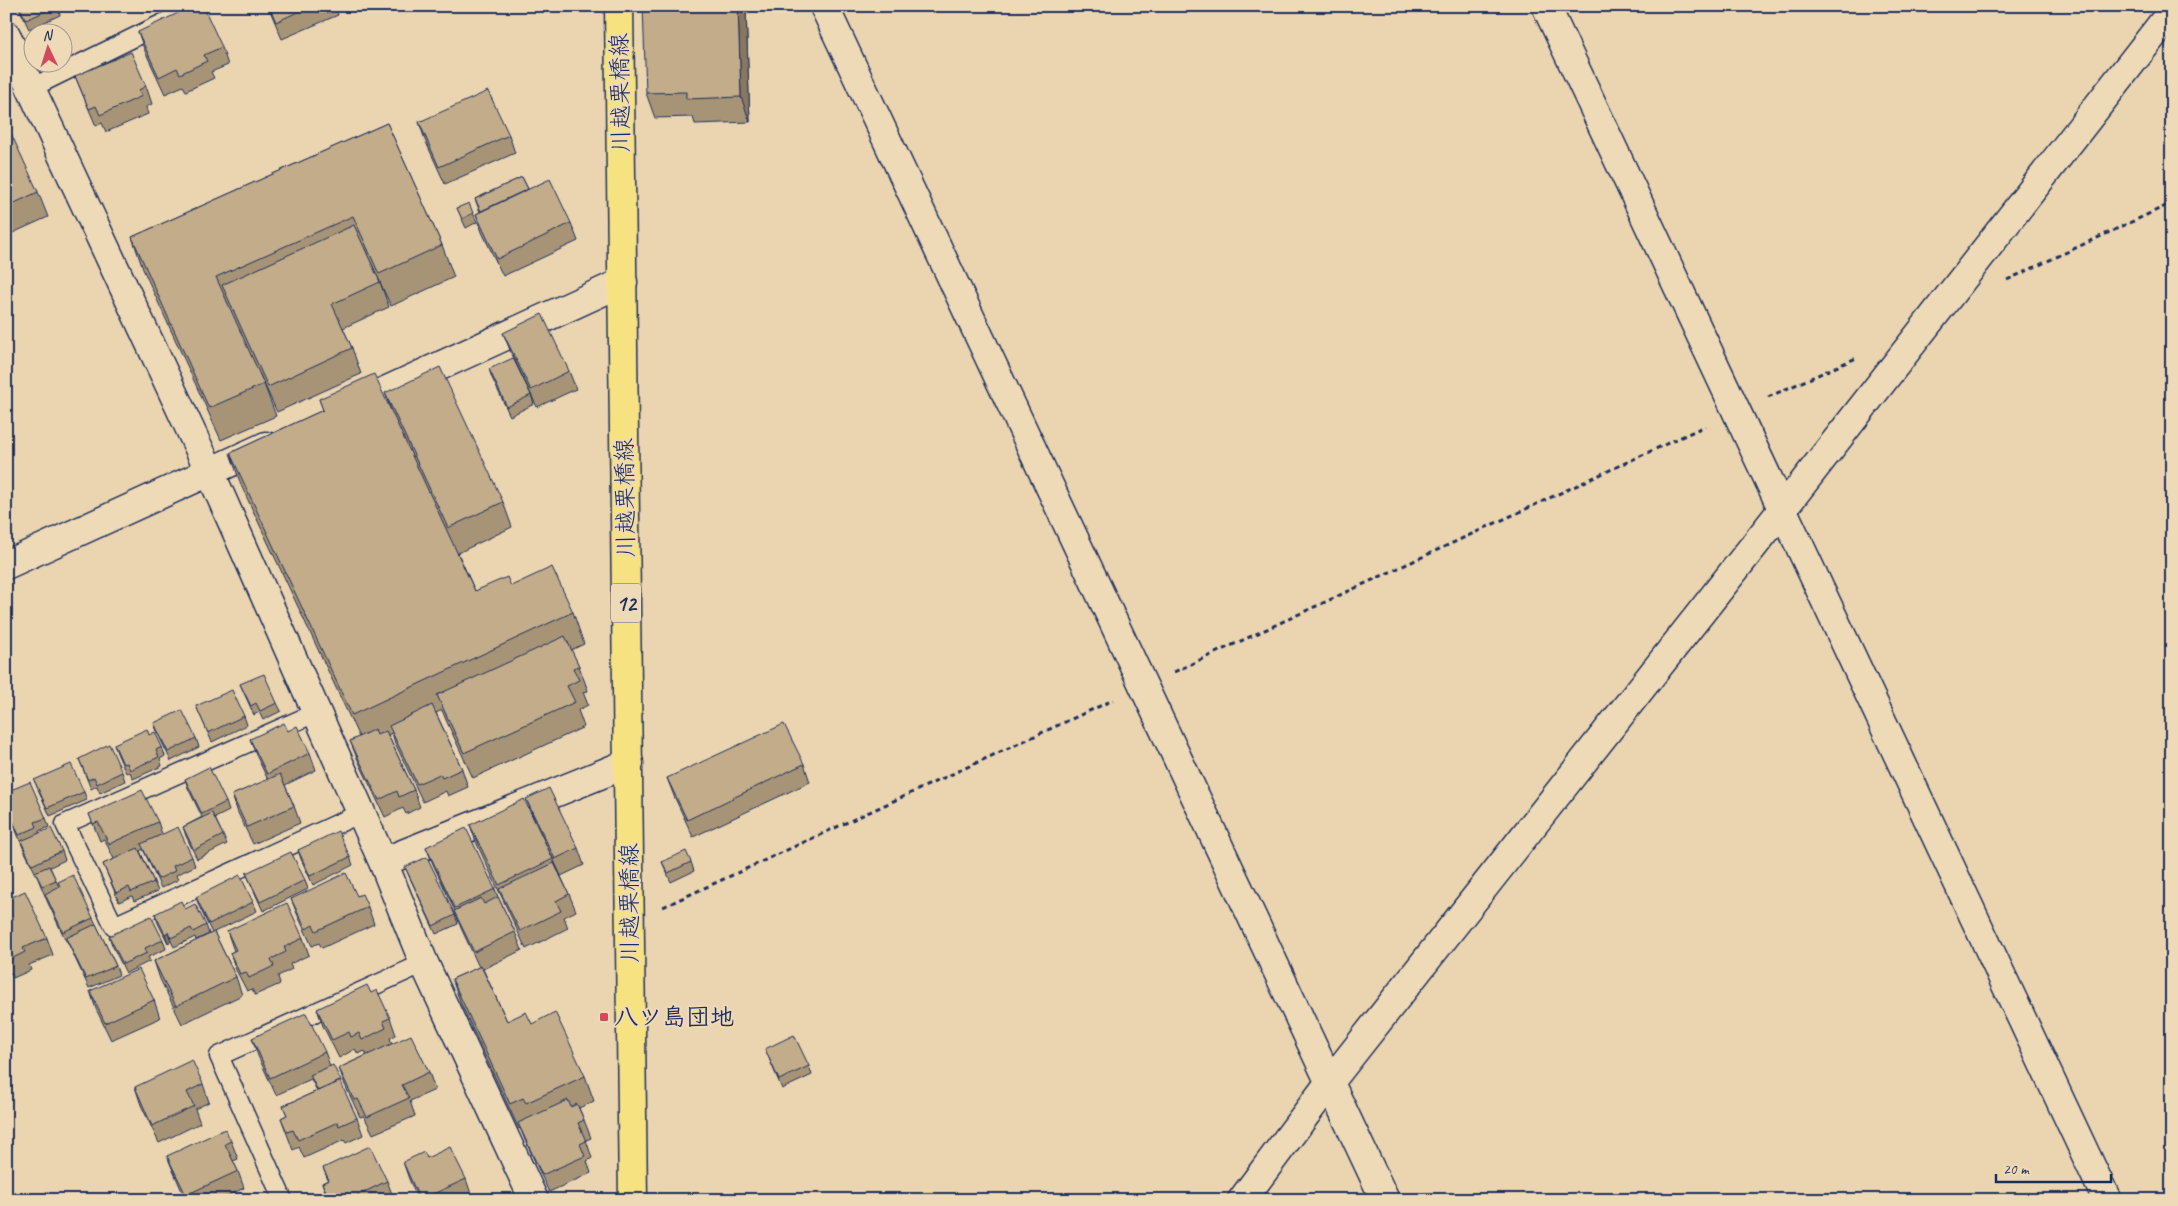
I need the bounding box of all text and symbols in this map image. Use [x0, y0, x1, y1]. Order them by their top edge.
north arrow [22, 22, 72, 72]
text: N [42, 27, 54, 44]
street label: 川越栗橋線 [604, 33, 636, 153]
street label: 川越栗橋線 [609, 438, 641, 558]
road number: 12 [611, 584, 641, 622]
street label: 川越栗橋線 [614, 843, 644, 963]
place label: 八ツ島団地 [614, 1002, 734, 1032]
marker: 八ツ島団地 [598, 1011, 610, 1023]
scale bar [1996, 1151, 2110, 1183]
text: 20 m [2003, 1160, 2030, 1179]

